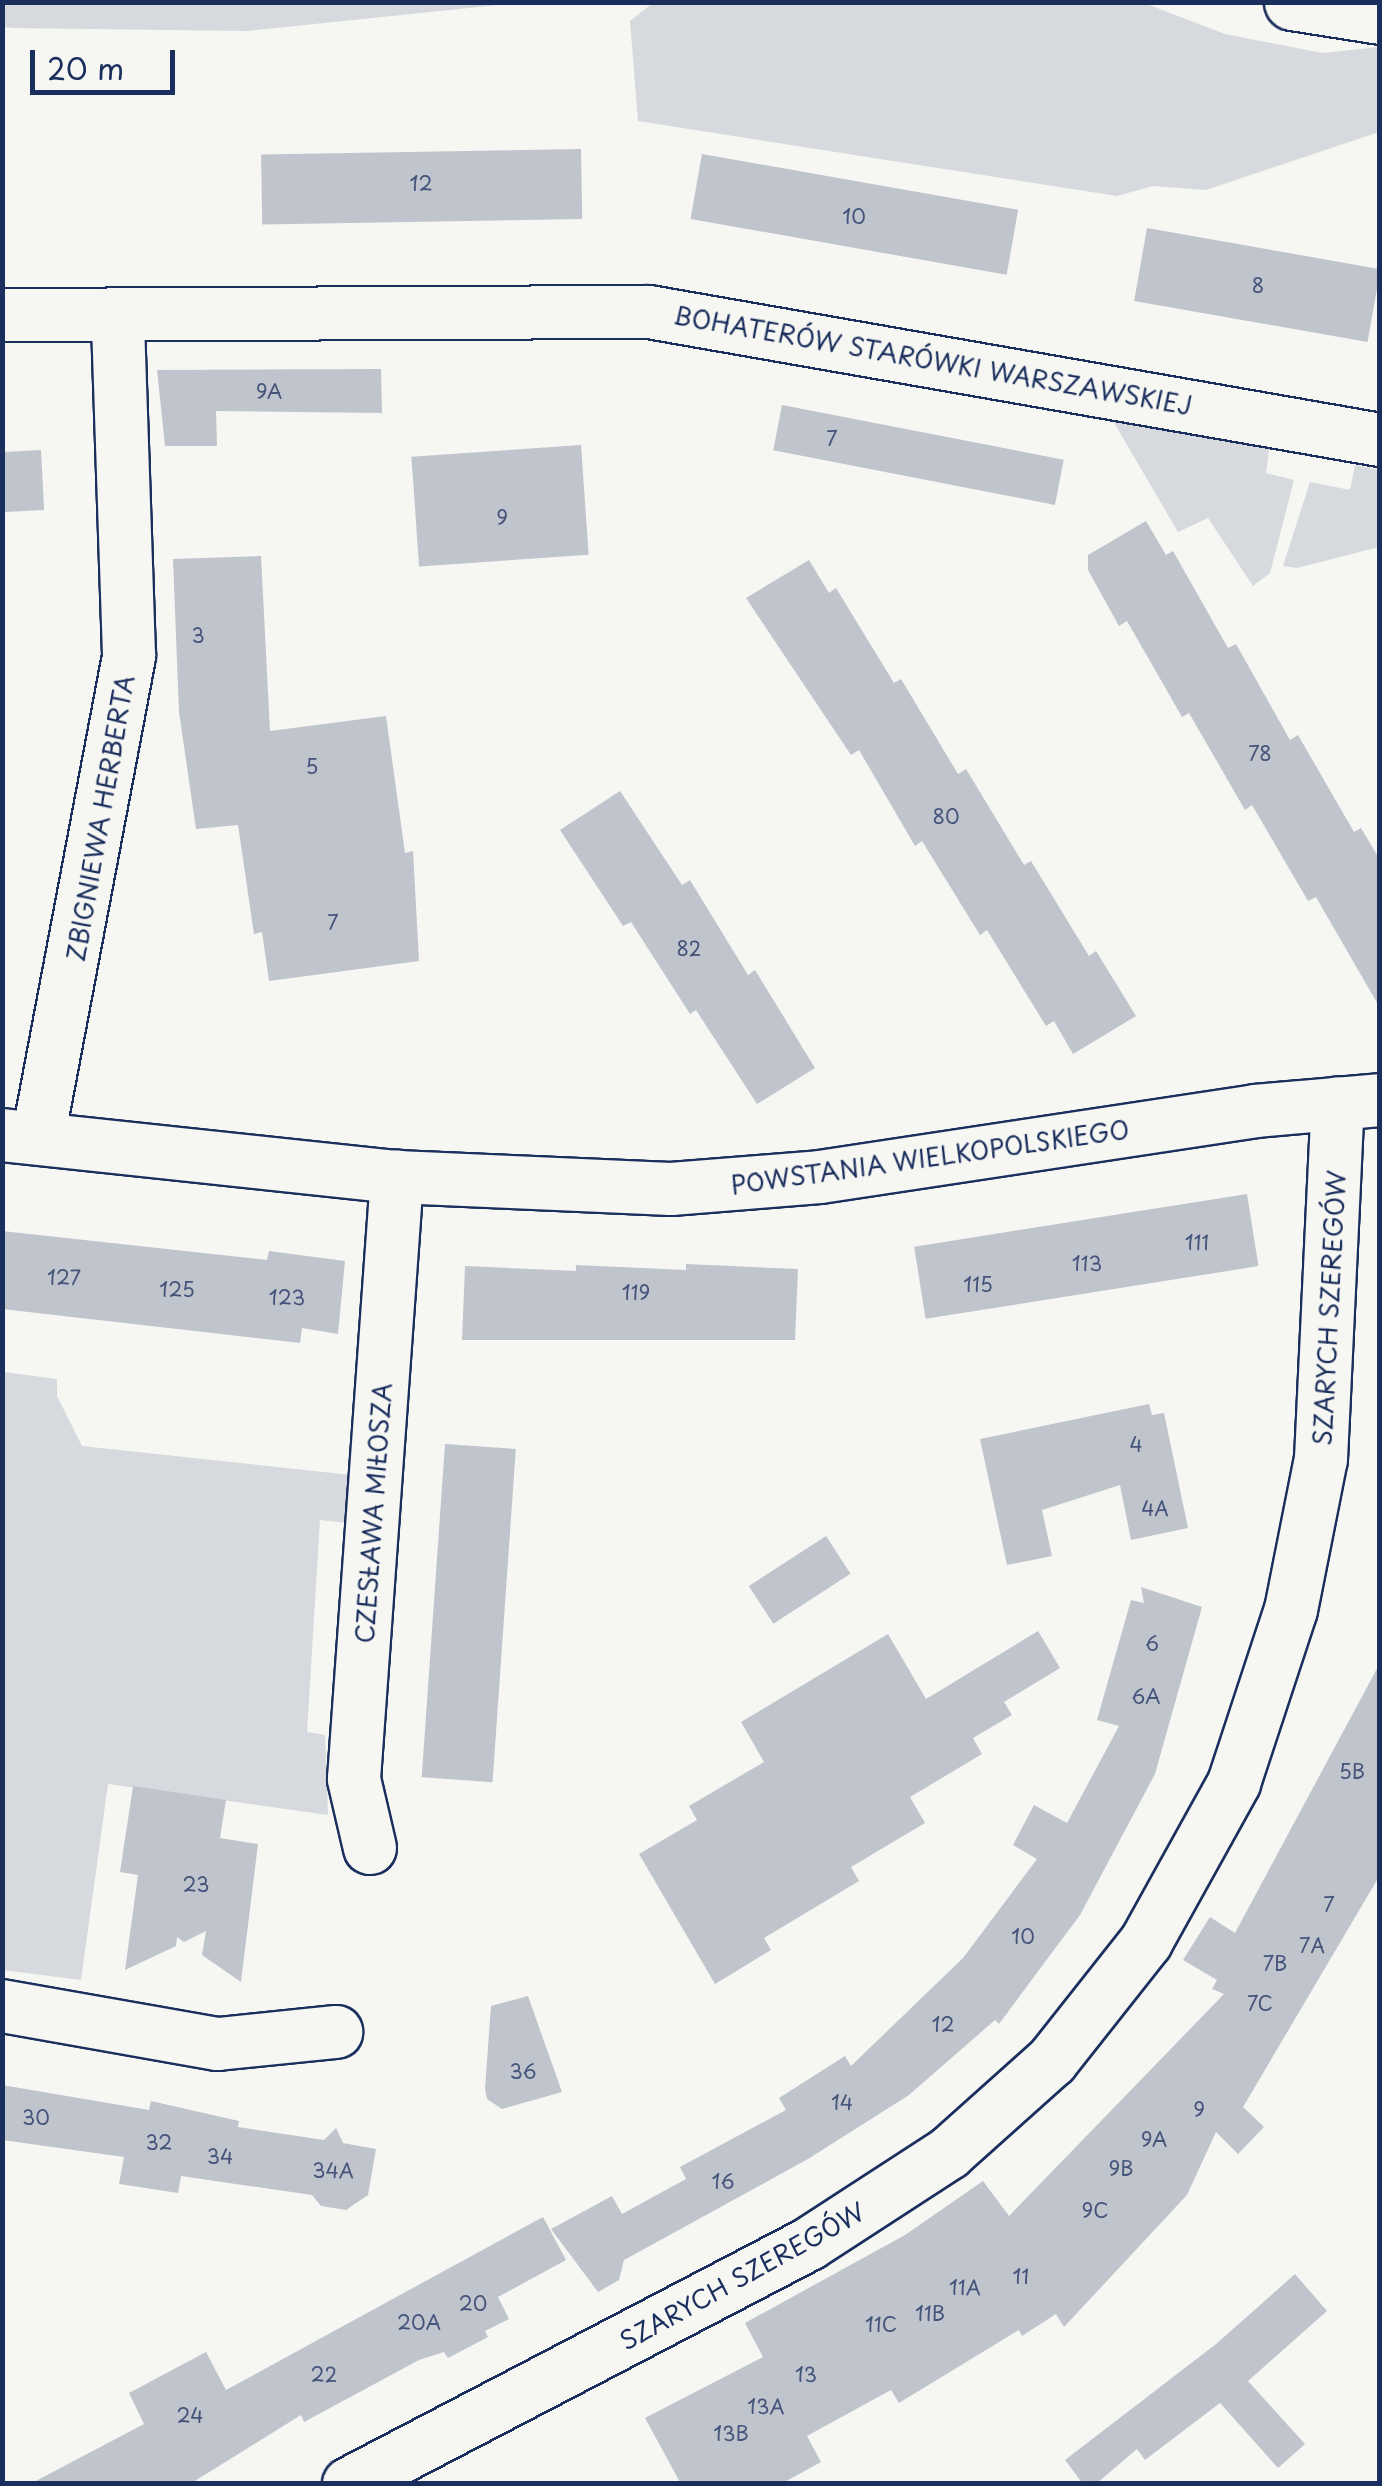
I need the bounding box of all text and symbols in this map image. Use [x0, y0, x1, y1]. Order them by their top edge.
scale bar [35, 30, 180, 92]
text: 20 m [47, 45, 124, 90]
house number: 12 [409, 171, 433, 195]
house number: 10 [842, 204, 866, 228]
house number: 8 [1252, 273, 1264, 297]
street label: BOHATERÓW STARÓWKI WARSZAWSKIEJ [670, 299, 1196, 421]
house number: 9A [256, 379, 282, 403]
house number: 7 [826, 426, 838, 450]
house number: 9 [496, 505, 508, 529]
house number: 3 [191, 623, 205, 647]
street label: ZBIGNIEWA HERBERTA [60, 672, 140, 964]
house number: 78 [1248, 741, 1272, 765]
house number: 5 [306, 754, 318, 778]
house number: 80 [932, 804, 960, 828]
house number: 7 [327, 910, 339, 934]
house number: 82 [677, 936, 701, 960]
street label: POWSTANIA WIELKOPOLSKIEGO [728, 1114, 1132, 1200]
street label: SZARYCH SZEREGÓW [1307, 1169, 1351, 1447]
house number: 111 [1185, 1230, 1209, 1254]
house number: 113 [1072, 1251, 1102, 1275]
house number: 127 [47, 1265, 81, 1289]
house number: 115 [963, 1272, 993, 1296]
house number: 125 [159, 1277, 195, 1301]
house number: 119 [622, 1280, 650, 1304]
house number: 123 [269, 1285, 305, 1309]
street label: CZESŁAWA MIŁOSZA [349, 1380, 397, 1646]
house number: 4 [1129, 1432, 1143, 1456]
house number: 4A [1141, 1496, 1169, 1520]
house number: 6 [1145, 1631, 1159, 1655]
house number: 6A [1131, 1684, 1161, 1708]
house number: 5B [1339, 1759, 1365, 1783]
house number: 23 [182, 1872, 210, 1896]
house number: 7 [1323, 1892, 1335, 1916]
house number: 10 [1011, 1924, 1035, 1948]
house number: 7A [1299, 1933, 1325, 1957]
house number: 7B [1263, 1951, 1287, 1975]
house number: 7C [1247, 1991, 1273, 2015]
house number: 12 [931, 2012, 955, 2036]
house number: 36 [509, 2059, 537, 2083]
house number: 14 [831, 2090, 853, 2114]
house number: 9 [1193, 2097, 1205, 2121]
house number: 30 [22, 2105, 50, 2129]
house number: 9A [1141, 2127, 1167, 2151]
house number: 32 [146, 2130, 172, 2154]
house number: 34 [207, 2144, 233, 2168]
house number: 9B [1109, 2156, 1133, 2180]
house number: 34A [312, 2158, 354, 2182]
house number: 16 [712, 2169, 734, 2193]
street label: SZARYCH SZEREGÓW [614, 2196, 870, 2356]
house number: 9C [1081, 2198, 1109, 2222]
house number: 11 [1013, 2264, 1029, 2288]
house number: 11A [949, 2275, 981, 2299]
house number: 20 [459, 2291, 487, 2315]
house number: 11B [915, 2301, 945, 2325]
house number: 20A [397, 2310, 441, 2334]
house number: 11C [865, 2312, 897, 2336]
house number: 22 [311, 2362, 337, 2386]
house number: 13 [795, 2362, 817, 2386]
house number: 13A [747, 2394, 785, 2418]
house number: 24 [177, 2403, 203, 2427]
house number: 13B [713, 2421, 749, 2445]

